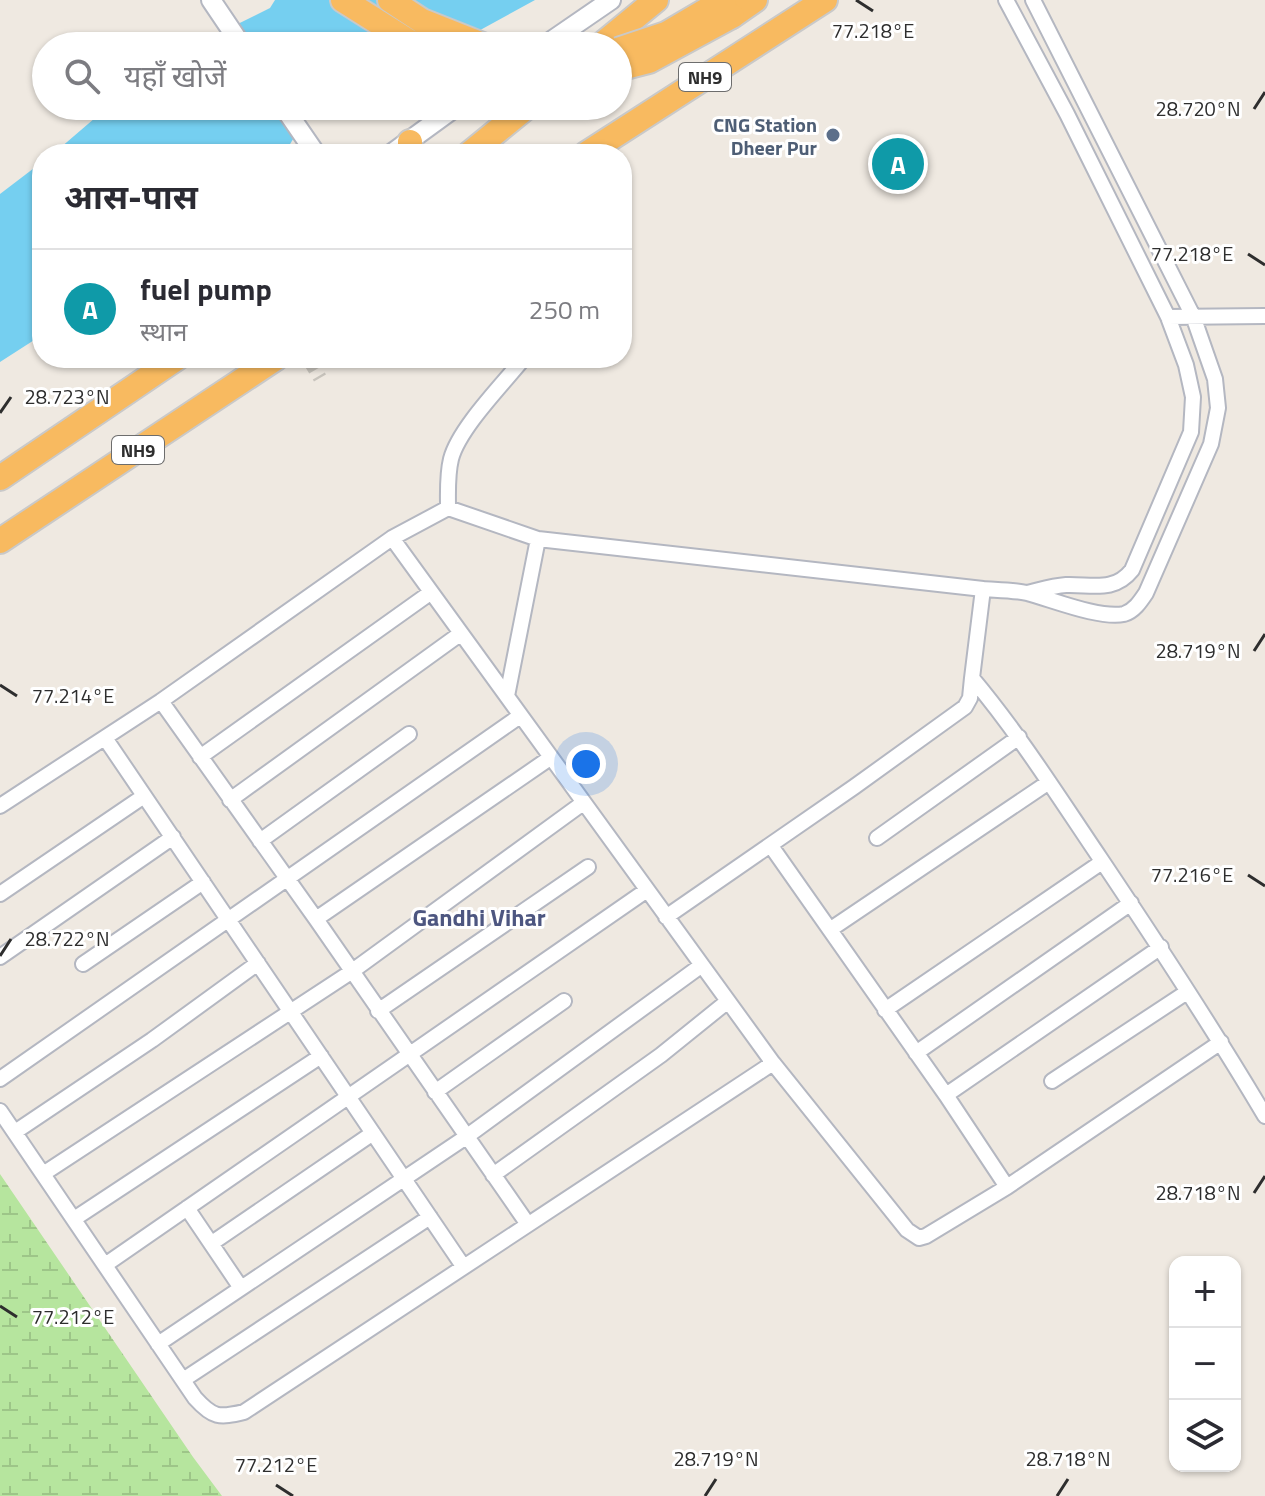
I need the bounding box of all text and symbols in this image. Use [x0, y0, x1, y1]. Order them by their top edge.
text: 77.218°E [832, 15, 914, 46]
search box [32, 32, 632, 120]
text: यहाँ खोजें [124, 53, 226, 99]
icon: search [60, 54, 104, 98]
road number: NH9 [679, 63, 731, 91]
text: 28.720°N [1155, 93, 1241, 124]
place label: CNG Station Dheer Pur [713, 109, 818, 163]
marker: CNG Station Dheer Pur [824, 126, 842, 144]
pin: A [872, 134, 924, 194]
text: आस-पास [64, 170, 198, 222]
text: 77.218°E [1151, 238, 1233, 269]
text: fuel pump [140, 266, 272, 312]
text: A [82, 290, 98, 329]
text: 250 m [529, 290, 600, 329]
text: स्थान [140, 312, 187, 351]
text: 28.723°N [24, 381, 110, 412]
road number: NH9 [112, 436, 164, 464]
text: 28.719°N [1155, 635, 1241, 666]
text: 77.214°E [32, 680, 114, 711]
your location [566, 744, 606, 784]
text: 77.216°E [1151, 859, 1233, 890]
district label: Gandhi Vihar [412, 899, 546, 935]
text: 28.722°N [24, 923, 110, 954]
text: 28.718°N [1155, 1177, 1241, 1208]
map controls [1169, 1256, 1241, 1472]
button: + [1169, 1256, 1241, 1328]
text: 77.212°E [32, 1301, 114, 1332]
button: − [1169, 1328, 1241, 1400]
button: layers [1169, 1400, 1241, 1472]
text: 28.719°N [673, 1443, 759, 1474]
text: 28.718°N [1025, 1443, 1111, 1474]
text: 77.212°E [235, 1449, 317, 1480]

